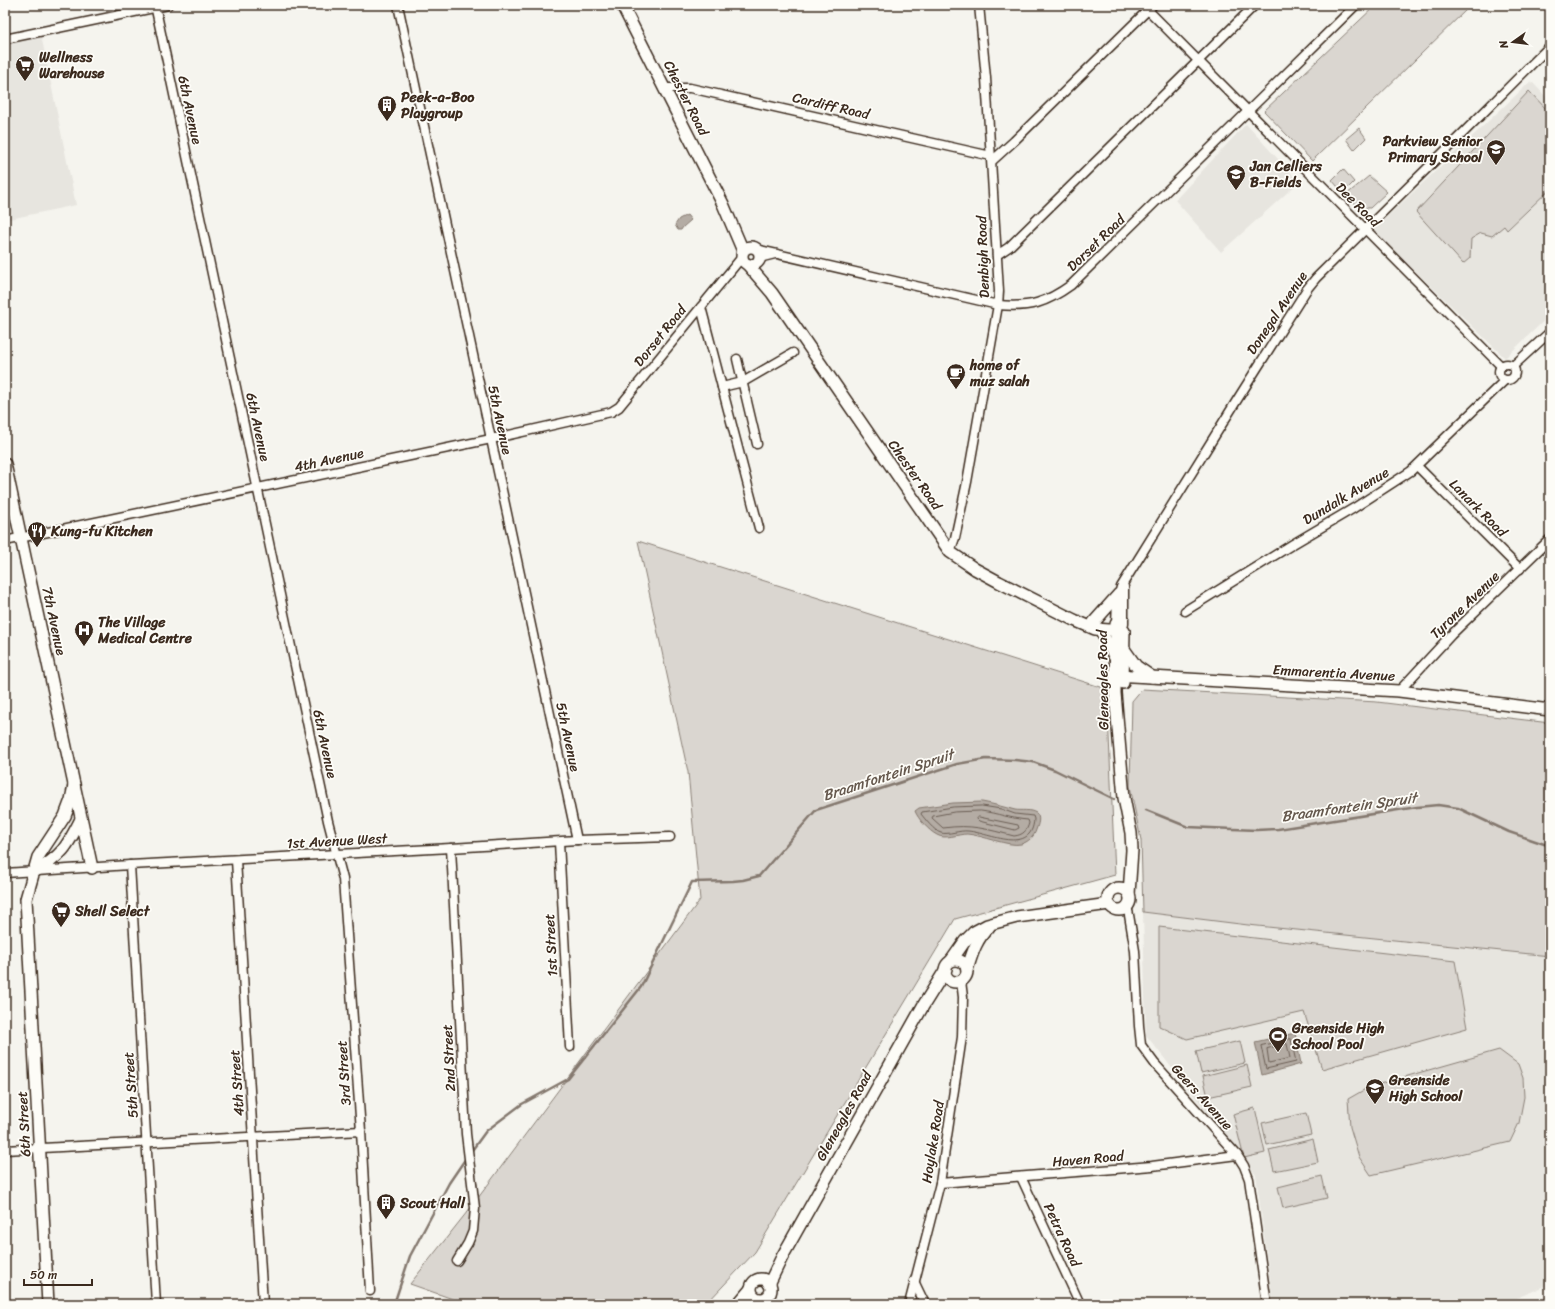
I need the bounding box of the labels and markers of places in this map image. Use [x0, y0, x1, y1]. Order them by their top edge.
place label: Wellness Warehouse [39, 45, 105, 86]
supermarket icon: Wellness Warehouse [14, 54, 36, 82]
place label: Peek-a-Boo Playgroup [401, 85, 475, 126]
building icon: Peek-a-Boo Playgroup [376, 94, 398, 122]
place label: Parkview Senior Primary School [1383, 129, 1483, 170]
school or university icon: Parkview Senior Primary School [1485, 138, 1507, 166]
place label: Jan Celliers B-Fields [1249, 154, 1322, 195]
school or university icon: Jan Celliers B-Fields [1225, 163, 1247, 191]
place label: home of muz salah [969, 353, 1030, 394]
cafe icon: home of muz salah [945, 362, 967, 390]
place label: Kung-fu Kitchen [50, 519, 153, 544]
restaurant icon: Kung-fu Kitchen [26, 520, 48, 548]
place label: The Village Medical Centre [97, 610, 193, 651]
hospital icon: The Village Medical Centre [73, 619, 95, 647]
place label: Shell Select [74, 899, 151, 924]
supermarket icon: Shell Select [50, 900, 72, 928]
place label: Greenside High School Pool [1291, 1016, 1385, 1057]
sports icon: Greenside High School Pool [1267, 1025, 1289, 1053]
place label: Greenside High School [1388, 1068, 1463, 1109]
school or university icon: Greenside High School [1364, 1077, 1386, 1105]
place label: Scout Hall [399, 1191, 466, 1216]
building icon: Scout Hall [375, 1192, 397, 1220]

